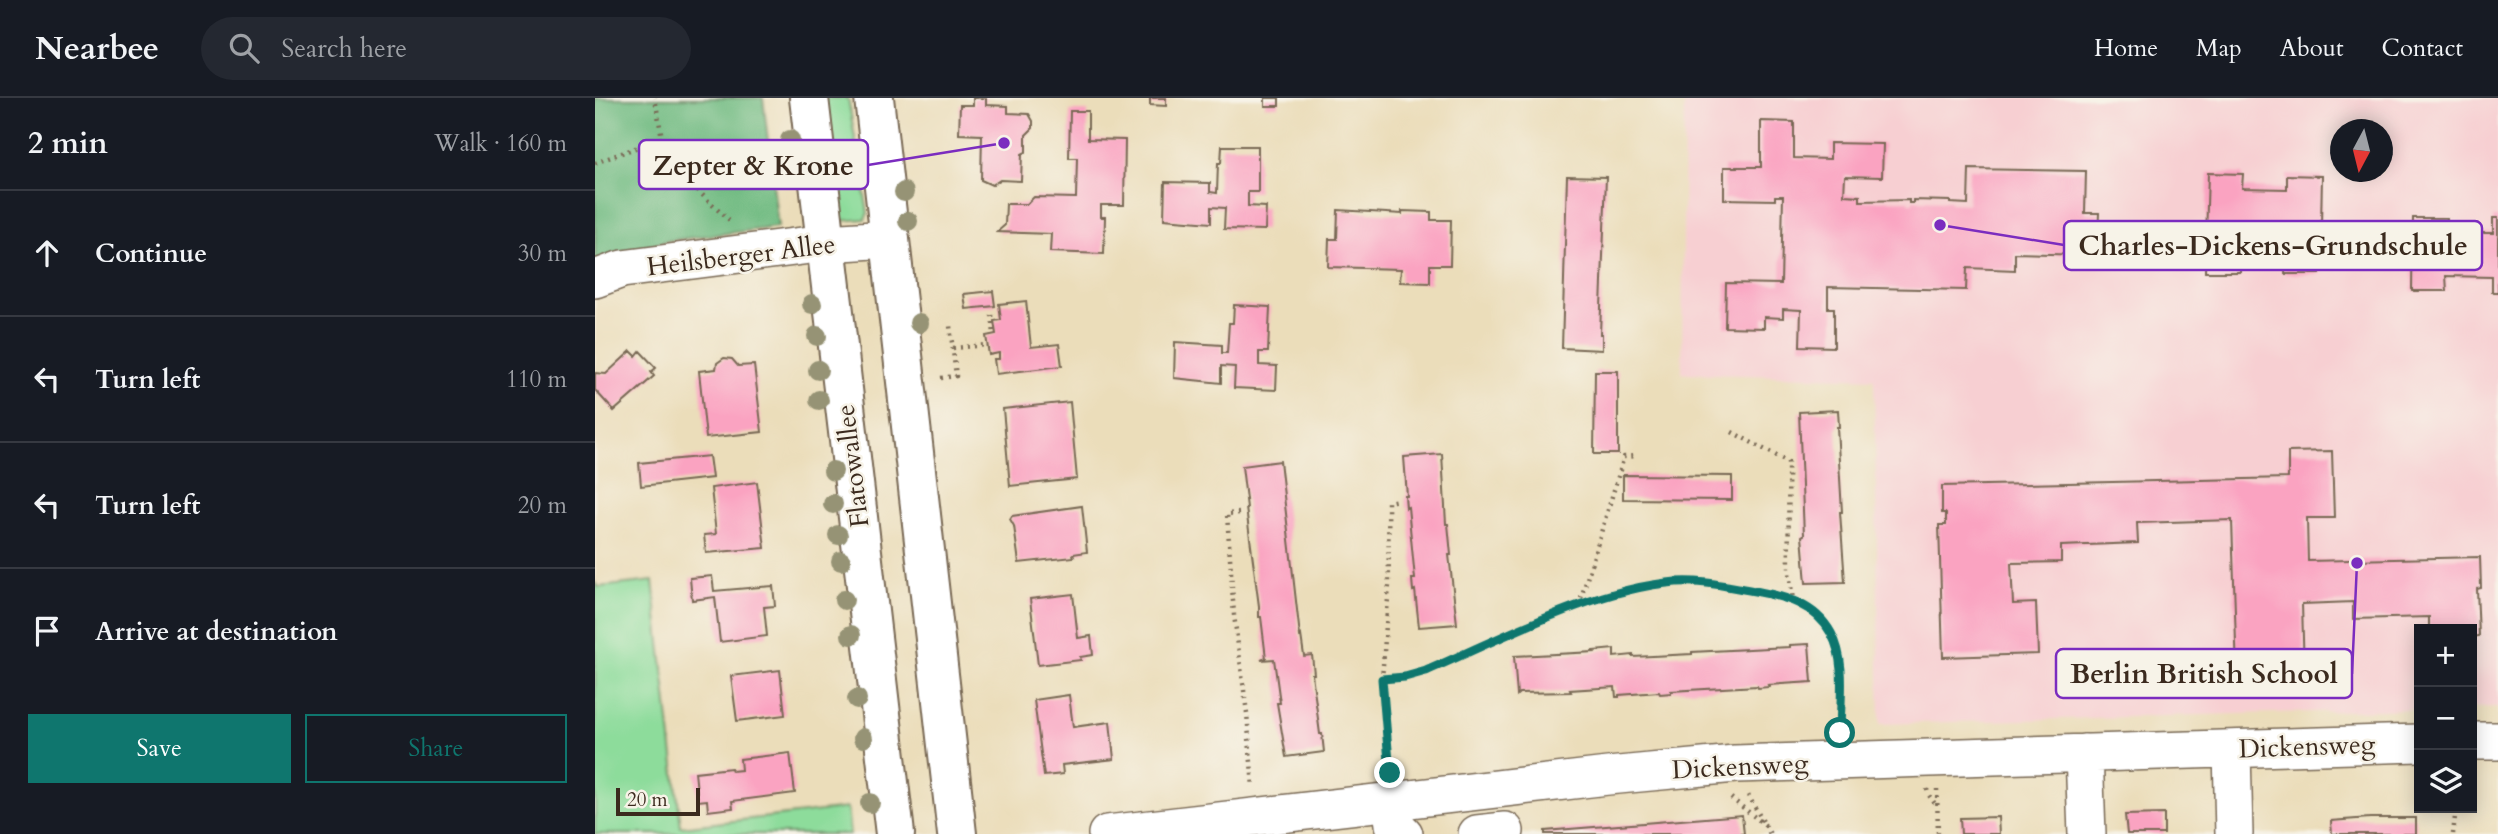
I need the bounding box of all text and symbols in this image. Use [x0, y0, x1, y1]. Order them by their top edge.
search box [201, 17, 691, 80]
text: Nearbee [35, 26, 159, 71]
icon: search [225, 29, 263, 67]
text: Search here [281, 31, 407, 66]
text: Home [2094, 32, 2158, 65]
text: Map [2196, 32, 2242, 65]
text: About [2280, 32, 2344, 65]
text: Contact [2382, 32, 2463, 65]
north arrow [2330, 119, 2393, 182]
text: 2 min [28, 123, 108, 164]
text: Walk · 160 m [434, 128, 567, 159]
callout: Zepter & Krone [639, 140, 868, 189]
text: Zepter & Krone [652, 147, 854, 185]
callout: Charles-Dickens-Grundschule [2064, 221, 2482, 270]
street label: Heilsberger Allee [645, 227, 837, 284]
text: Charles-Dickens-Grundschule [2078, 227, 2468, 265]
icon: ahead [28, 234, 66, 272]
text: Continue [95, 236, 207, 271]
text: 30 m [518, 238, 567, 269]
icon: left [28, 360, 66, 398]
text: Turn left [95, 362, 200, 397]
text: 110 m [506, 364, 567, 395]
street label: Flatowallee [828, 402, 877, 530]
icon: left [28, 486, 66, 524]
text: Turn left [95, 488, 200, 523]
text: 20 m [518, 490, 567, 521]
icon: arrive [28, 612, 66, 650]
text: Arrive at destination [95, 614, 338, 649]
map controls [2414, 624, 2477, 813]
button: + [2414, 624, 2477, 687]
callout: Berlin British School [2056, 649, 2352, 698]
text: Berlin British School [2070, 655, 2338, 693]
button: − [2414, 687, 2477, 750]
button: Save [28, 714, 291, 783]
button: Share [305, 714, 567, 783]
route start [1824, 717, 1855, 748]
street label: Dickensweg [2238, 727, 2376, 766]
street label: Dickensweg [1671, 745, 1810, 788]
button: layers [2414, 750, 2477, 813]
route end [1374, 757, 1405, 788]
scale bar [616, 785, 700, 817]
text: 20 m [627, 787, 668, 813]

